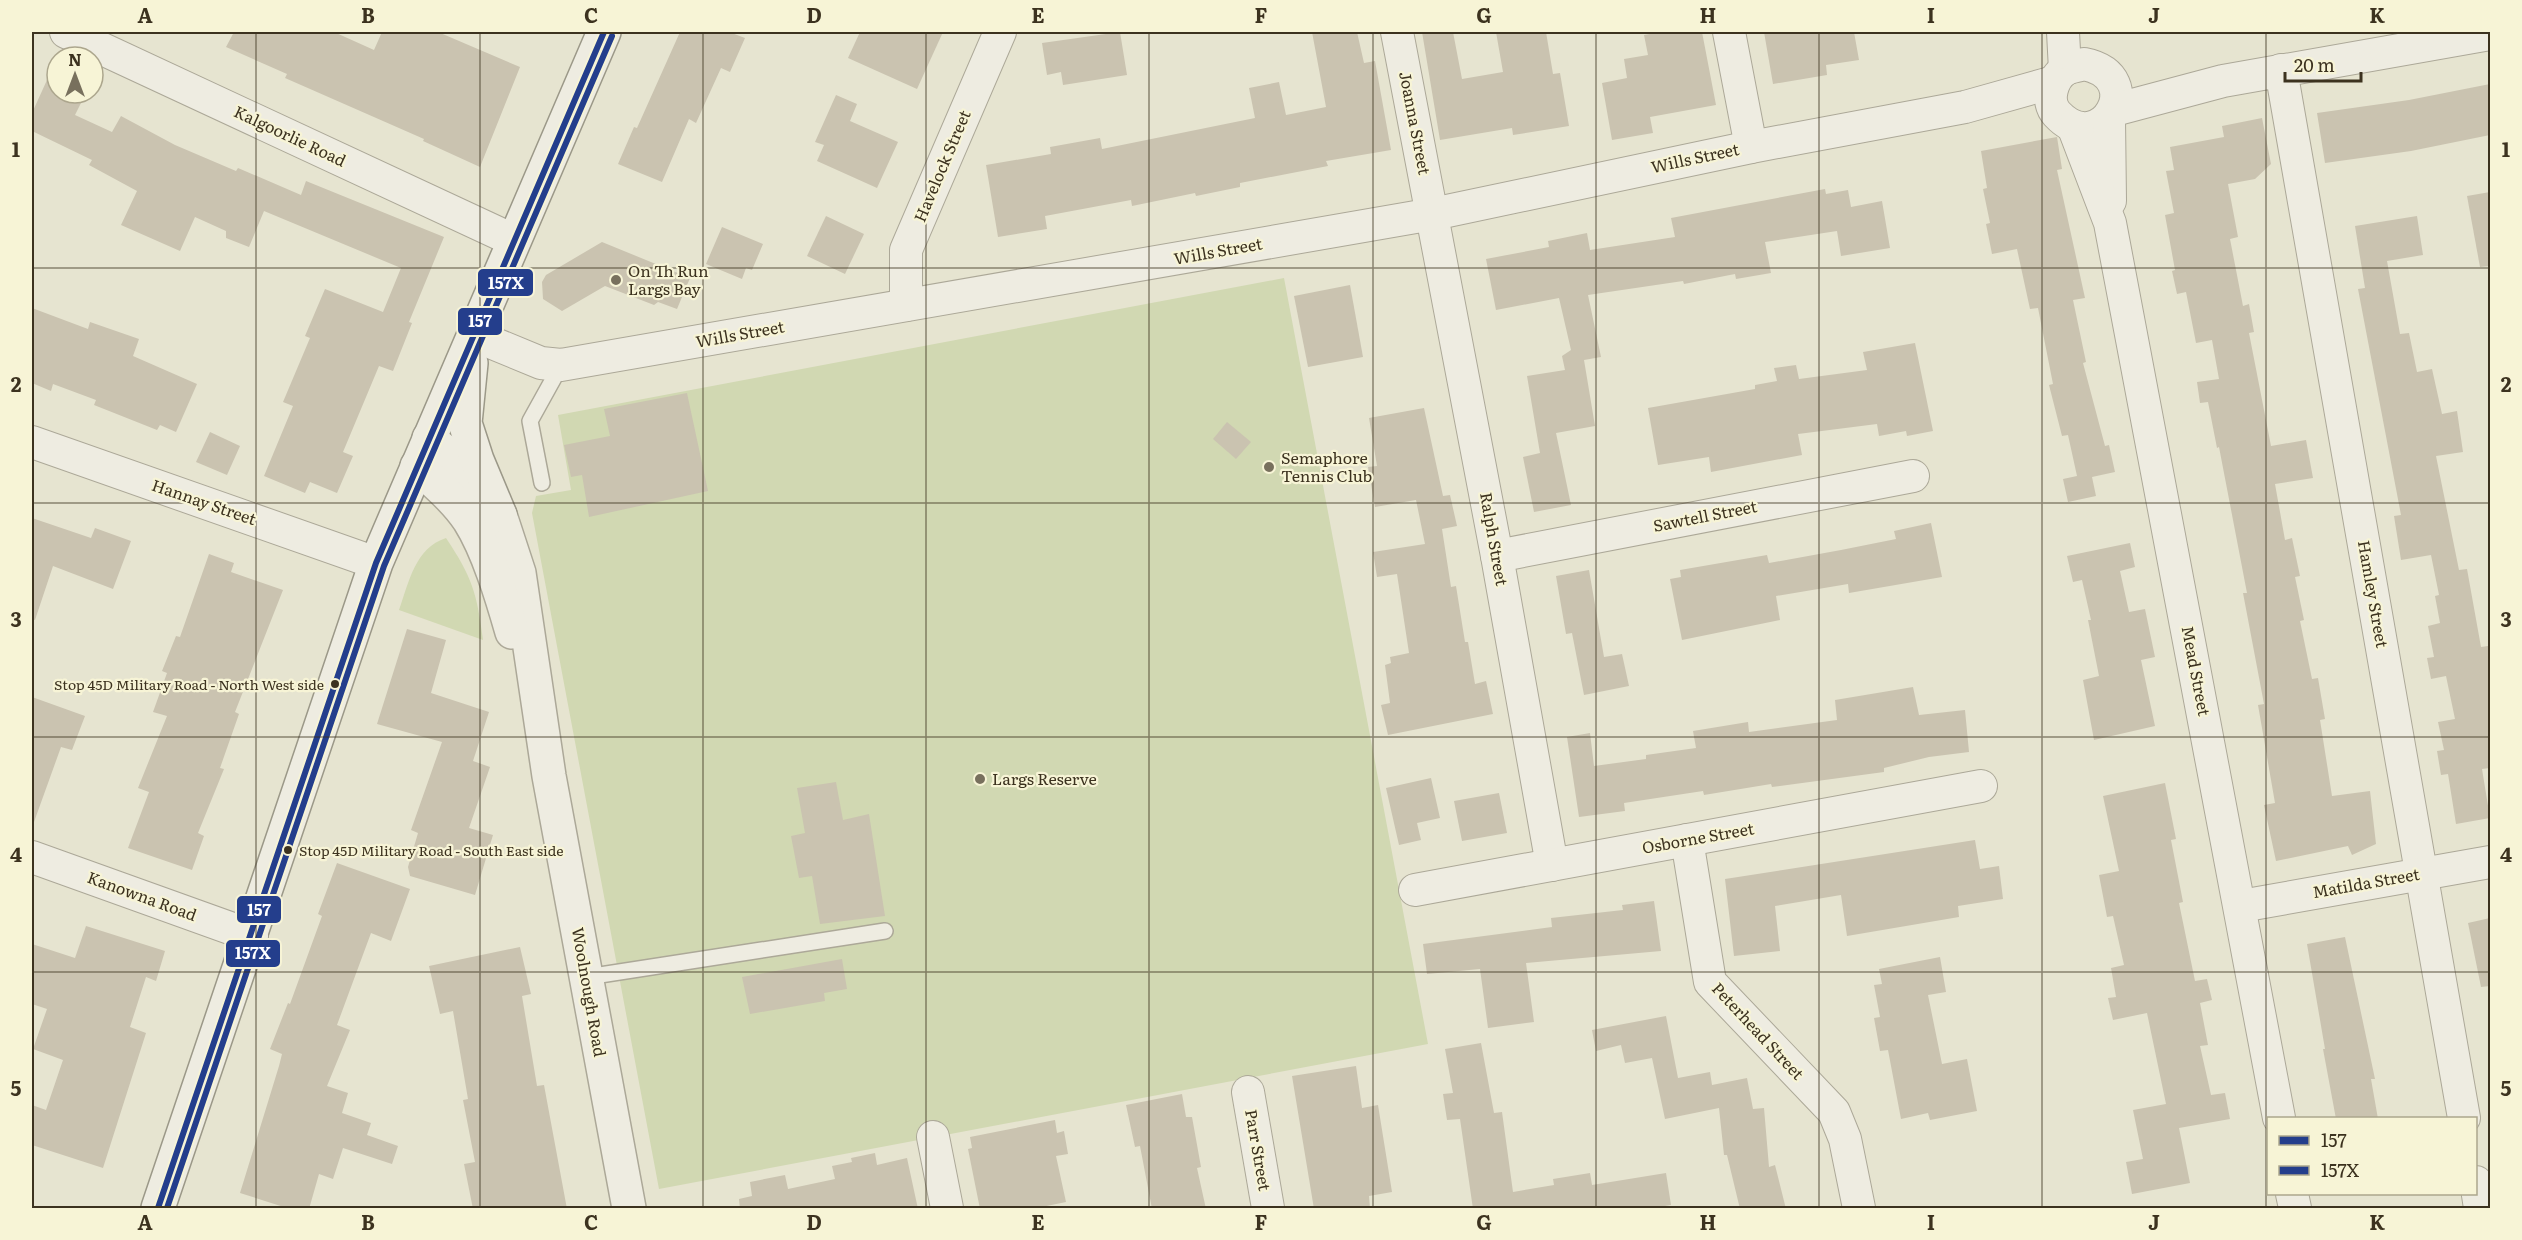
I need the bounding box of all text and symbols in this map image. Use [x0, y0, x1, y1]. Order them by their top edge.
text: A [137, 0, 153, 29]
text: B [361, 0, 375, 29]
text: C [584, 0, 598, 29]
text: D [806, 0, 822, 29]
text: E [1031, 0, 1045, 29]
text: F [1255, 0, 1268, 29]
text: G [1476, 0, 1492, 29]
text: H [1700, 0, 1716, 29]
text: I [1927, 0, 1935, 29]
text: J [2148, 0, 2160, 29]
text: K [2369, 0, 2385, 29]
north arrow [45, 45, 105, 105]
scale bar [2285, 45, 2362, 83]
text: N [68, 47, 82, 71]
text: 20 m [2294, 51, 2335, 78]
street label: Joanna Street [1394, 69, 1438, 177]
street label: Kalgoorlie Road [230, 99, 351, 172]
street label: Havelock Street [907, 105, 976, 225]
text: 1 [12, 133, 20, 163]
text: 1 [2502, 133, 2510, 163]
street label: Wills Street [1649, 136, 1742, 178]
street label: Wills Street [1172, 230, 1264, 270]
place label: On Th Run Largs Bay [628, 258, 709, 300]
line badge: 157X [477, 268, 534, 297]
text: 157X [488, 270, 524, 294]
marker: On Th Run Largs Bay [609, 273, 623, 287]
line badge: 157 [457, 307, 503, 336]
text: 157 [468, 308, 492, 332]
street label: Wills Street [694, 313, 786, 353]
text: 2 [11, 368, 22, 398]
text: 2 [2501, 368, 2512, 398]
place label: Semaphore Tennis Club [1281, 445, 1372, 487]
marker: Semaphore Tennis Club [1262, 460, 1276, 474]
street label: Hannay Street [149, 472, 260, 530]
street label: Ralph Street [1475, 490, 1515, 588]
street label: Sawtell Street [1651, 493, 1759, 537]
street label: Hamley Street [2353, 538, 2395, 650]
text: 3 [10, 603, 22, 633]
text: 3 [2500, 603, 2512, 633]
street label: Mead Street [2176, 624, 2218, 718]
place label: Stop 45D Military Road - North West side [54, 674, 324, 694]
marker: Stop 45D Military Road - North West side [329, 678, 341, 690]
place label: Largs Reserve [992, 766, 1097, 790]
marker: Largs Reserve [973, 772, 987, 786]
street label: Osborne Street [1640, 815, 1756, 859]
text: 4 [10, 838, 22, 868]
text: 4 [2500, 838, 2512, 868]
place label: Stop 45D Military Road - South East side [299, 840, 563, 860]
marker: Stop 45D Military Road - South East side [282, 844, 294, 856]
street label: Matilda Street [2310, 861, 2422, 903]
street label: Kanowna Road [84, 864, 201, 926]
line badge: 157 [236, 895, 282, 924]
text: 157 [247, 897, 271, 921]
street label: Woolnough Road [567, 925, 613, 1059]
line badge: 157X [225, 939, 281, 968]
text: 157X [235, 940, 271, 964]
street label: Peterhead Street [1707, 976, 1811, 1085]
text: 5 [11, 1072, 22, 1102]
text: 5 [2501, 1072, 2512, 1102]
street label: Parr Street [1240, 1107, 1278, 1193]
legend [2267, 1117, 2477, 1195]
text: 157 [2321, 1126, 2347, 1153]
text: 157X [2321, 1156, 2360, 1183]
text: A [137, 1206, 153, 1236]
text: B [361, 1206, 375, 1236]
text: C [584, 1206, 598, 1236]
text: D [806, 1206, 822, 1236]
text: E [1031, 1206, 1045, 1236]
text: F [1255, 1206, 1268, 1236]
text: G [1476, 1206, 1492, 1236]
text: H [1700, 1206, 1716, 1236]
text: I [1927, 1206, 1935, 1236]
text: J [2148, 1206, 2160, 1236]
text: K [2369, 1206, 2385, 1236]

